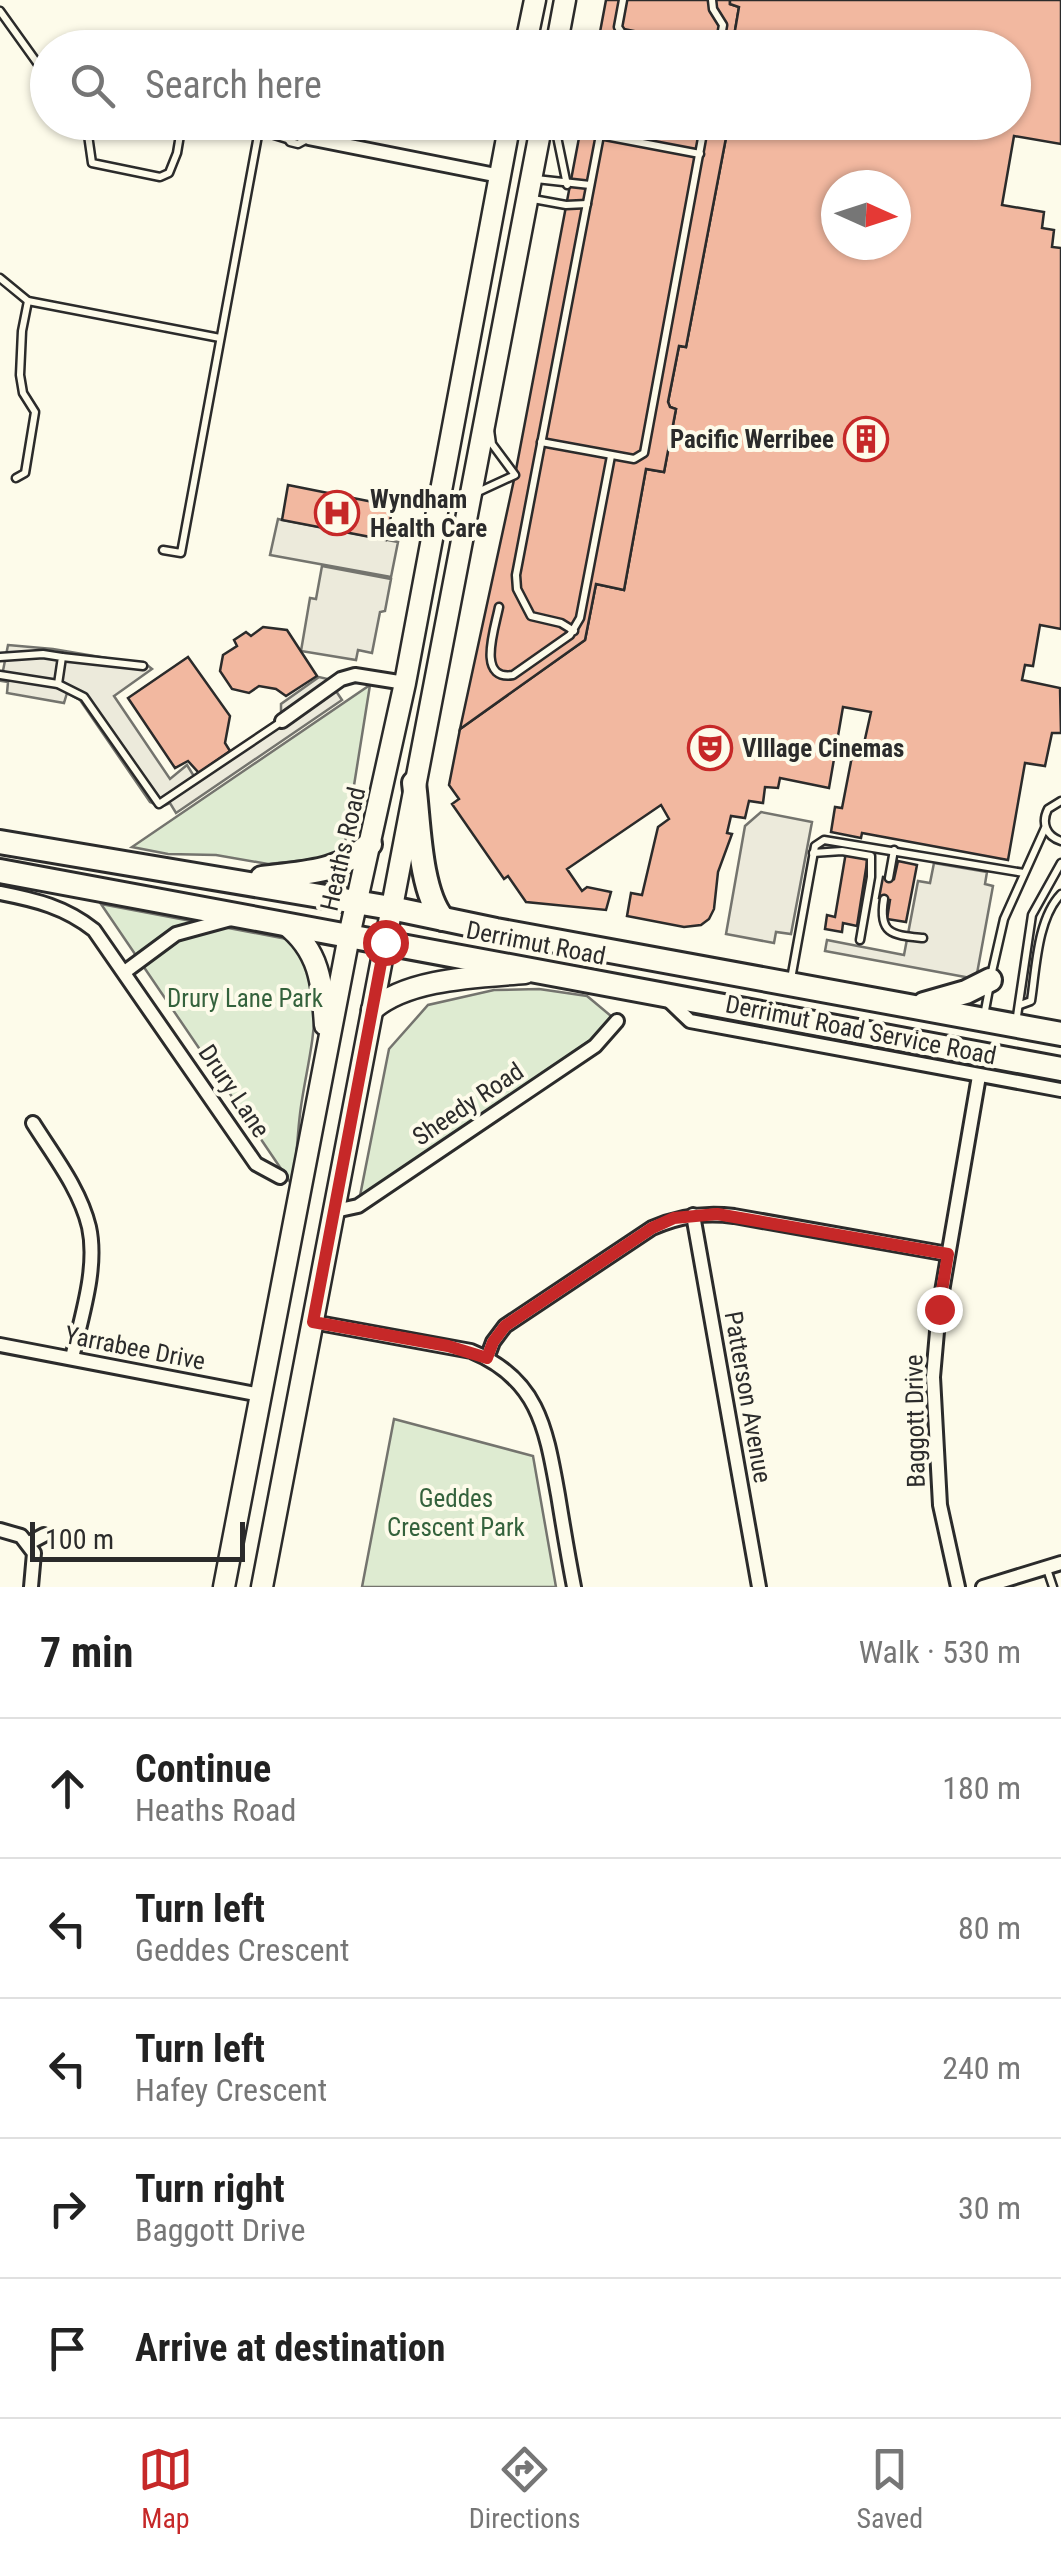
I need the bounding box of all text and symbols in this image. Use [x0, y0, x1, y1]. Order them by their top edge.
search box [30, 30, 1031, 140]
icon: search [65, 58, 120, 113]
text: Search here [145, 63, 322, 107]
north arrow [821, 170, 911, 260]
building icon: Pacific Werribee [843, 416, 889, 462]
place label: Pacific Werribee [670, 425, 834, 454]
place label: Wyndham Health Care [370, 485, 487, 543]
hospital icon: Wyndham Health Care [314, 490, 360, 536]
theatre icon: VIllage Cinemas [687, 725, 733, 771]
place label: VIllage Cinemas [742, 734, 904, 763]
street label: Heaths Road [315, 784, 371, 914]
street label: Derrimut Road [464, 915, 608, 971]
route start [363, 920, 409, 966]
park label: Drury Lane Park [167, 984, 324, 1013]
street label: Derrimut Road Service Road [723, 990, 999, 1070]
street label: Drury Lane [192, 1039, 276, 1143]
street label: Sheedy Road [407, 1056, 529, 1152]
route end [917, 1287, 963, 1333]
street label: Patterson Avenue [719, 1309, 777, 1485]
street label: Yarrabee Drive [62, 1320, 208, 1376]
street label: Baggott Drive [899, 1354, 931, 1488]
park label: Geddes Crescent Park [387, 1484, 526, 1542]
scale bar [30, 1517, 245, 1562]
text: 100 m [45, 1523, 114, 1556]
text: 7 min [40, 1628, 133, 1677]
text: Walk · 530 m [859, 1633, 1021, 1671]
text: Continue [135, 1747, 271, 1791]
icon: ahead [40, 1761, 95, 1816]
text: 180 m [942, 1769, 1021, 1807]
text: Heaths Road [135, 1791, 296, 1829]
text: Turn left [135, 1887, 265, 1931]
icon: left [40, 1901, 95, 1956]
text: 80 m [958, 1909, 1021, 1947]
text: Geddes Crescent [135, 1931, 350, 1969]
text: Turn left [135, 2027, 265, 2071]
icon: left [40, 2041, 95, 2096]
text: 240 m [942, 2049, 1021, 2087]
text: Hafey Crescent [135, 2071, 327, 2109]
text: Turn right [135, 2167, 285, 2211]
icon: right [40, 2181, 95, 2236]
text: 30 m [958, 2189, 1021, 2227]
text: Baggott Drive [135, 2211, 306, 2249]
icon: arrive [40, 2321, 95, 2376]
text: Arrive at destination [135, 2326, 445, 2370]
tab: Map [138, 2442, 193, 2535]
tab: Directions [469, 2442, 581, 2535]
tab: Saved [856, 2442, 923, 2535]

